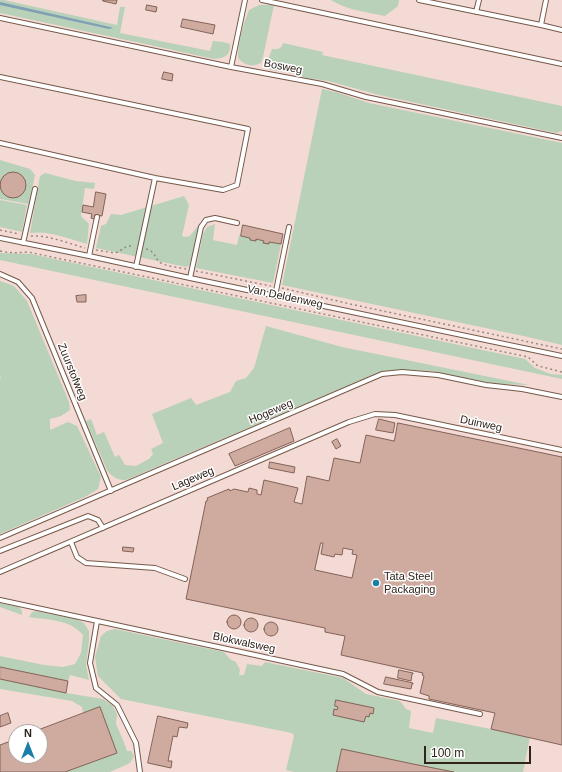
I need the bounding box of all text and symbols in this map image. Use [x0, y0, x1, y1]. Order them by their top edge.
street label: Bosweg [263, 57, 303, 77]
street label: Van Deldenweg [246, 283, 324, 311]
street label: Zuurstofweg [55, 341, 89, 403]
street label: Hogeweg [247, 397, 295, 427]
street label: Duinweg [459, 413, 503, 435]
street label: Lageweg [170, 464, 216, 494]
place label: Tata Steel Packaging [384, 570, 435, 596]
marker: Tata Steel Packaging [371, 578, 381, 588]
street label: Blokwalsweg [212, 630, 276, 656]
north arrow [8, 724, 48, 764]
text: N [24, 727, 32, 739]
scale bar [426, 738, 533, 764]
text: 100 m [431, 746, 464, 760]

